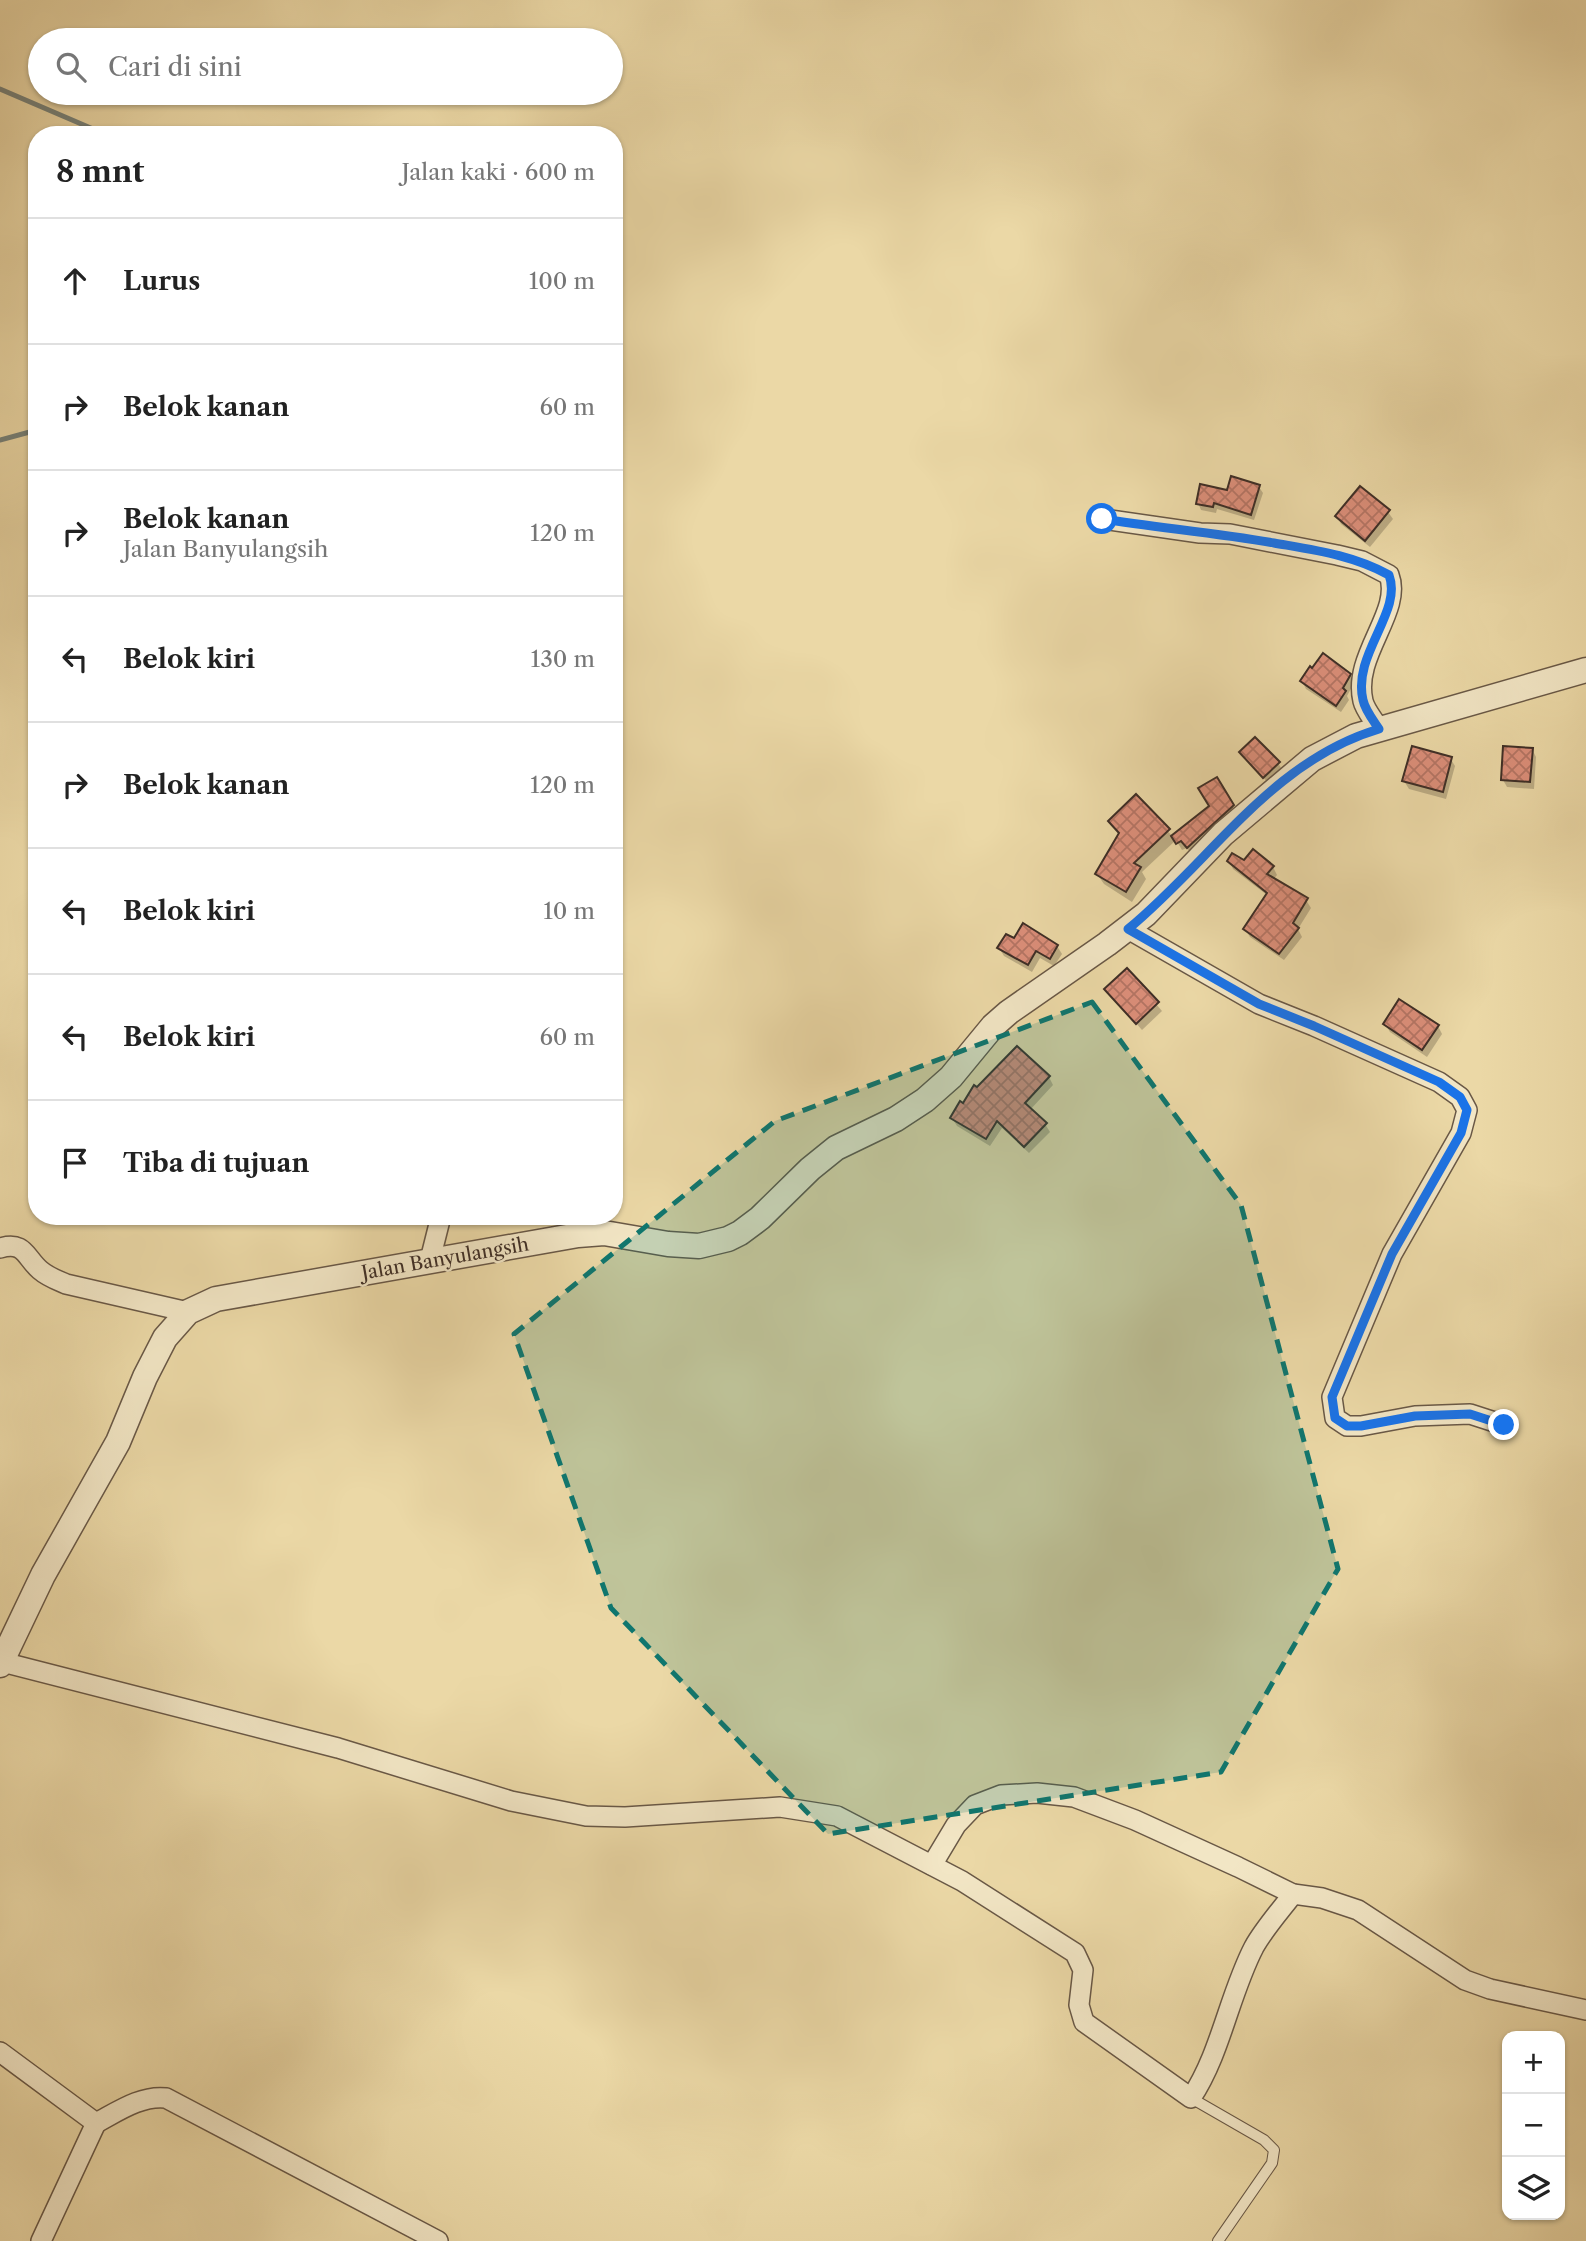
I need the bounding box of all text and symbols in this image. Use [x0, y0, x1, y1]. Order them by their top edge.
search box [28, 28, 623, 105]
icon: search [52, 48, 90, 86]
text: Cari di sini [108, 51, 242, 83]
text: 8 mnt [56, 153, 144, 190]
text: Jalan kaki · 600 m [401, 158, 595, 186]
icon: ahead [56, 262, 94, 300]
text: Lurus [123, 265, 200, 297]
text: 100 m [529, 267, 595, 295]
icon: right [56, 388, 94, 426]
text: Belok kanan [123, 391, 289, 423]
text: 60 m [539, 393, 595, 421]
text: Belok kanan [123, 503, 289, 535]
route start [1086, 503, 1117, 534]
icon: right [56, 514, 94, 552]
text: 120 m [530, 519, 595, 547]
text: Jalan Banyulangsih [123, 535, 328, 563]
icon: left [56, 640, 94, 678]
text: Belok kiri [123, 643, 255, 675]
text: 130 m [531, 645, 595, 673]
icon: right [56, 766, 94, 804]
text: Belok kanan [123, 769, 289, 801]
text: 120 m [530, 771, 595, 799]
icon: left [56, 892, 94, 930]
text: Belok kiri [123, 895, 255, 927]
text: 10 m [543, 897, 595, 925]
icon: left [56, 1018, 94, 1056]
text: Belok kiri [123, 1021, 255, 1053]
text: 60 m [539, 1023, 595, 1051]
icon: arrive [56, 1144, 94, 1182]
text: Tiba di tujuan [123, 1147, 309, 1179]
street label: Jalan Banyulangsih [357, 1232, 531, 1285]
route end [1488, 1409, 1519, 1440]
map controls [1502, 2031, 1565, 2220]
button: + [1502, 2031, 1565, 2094]
button: − [1502, 2094, 1565, 2157]
button: layers [1502, 2157, 1565, 2220]

